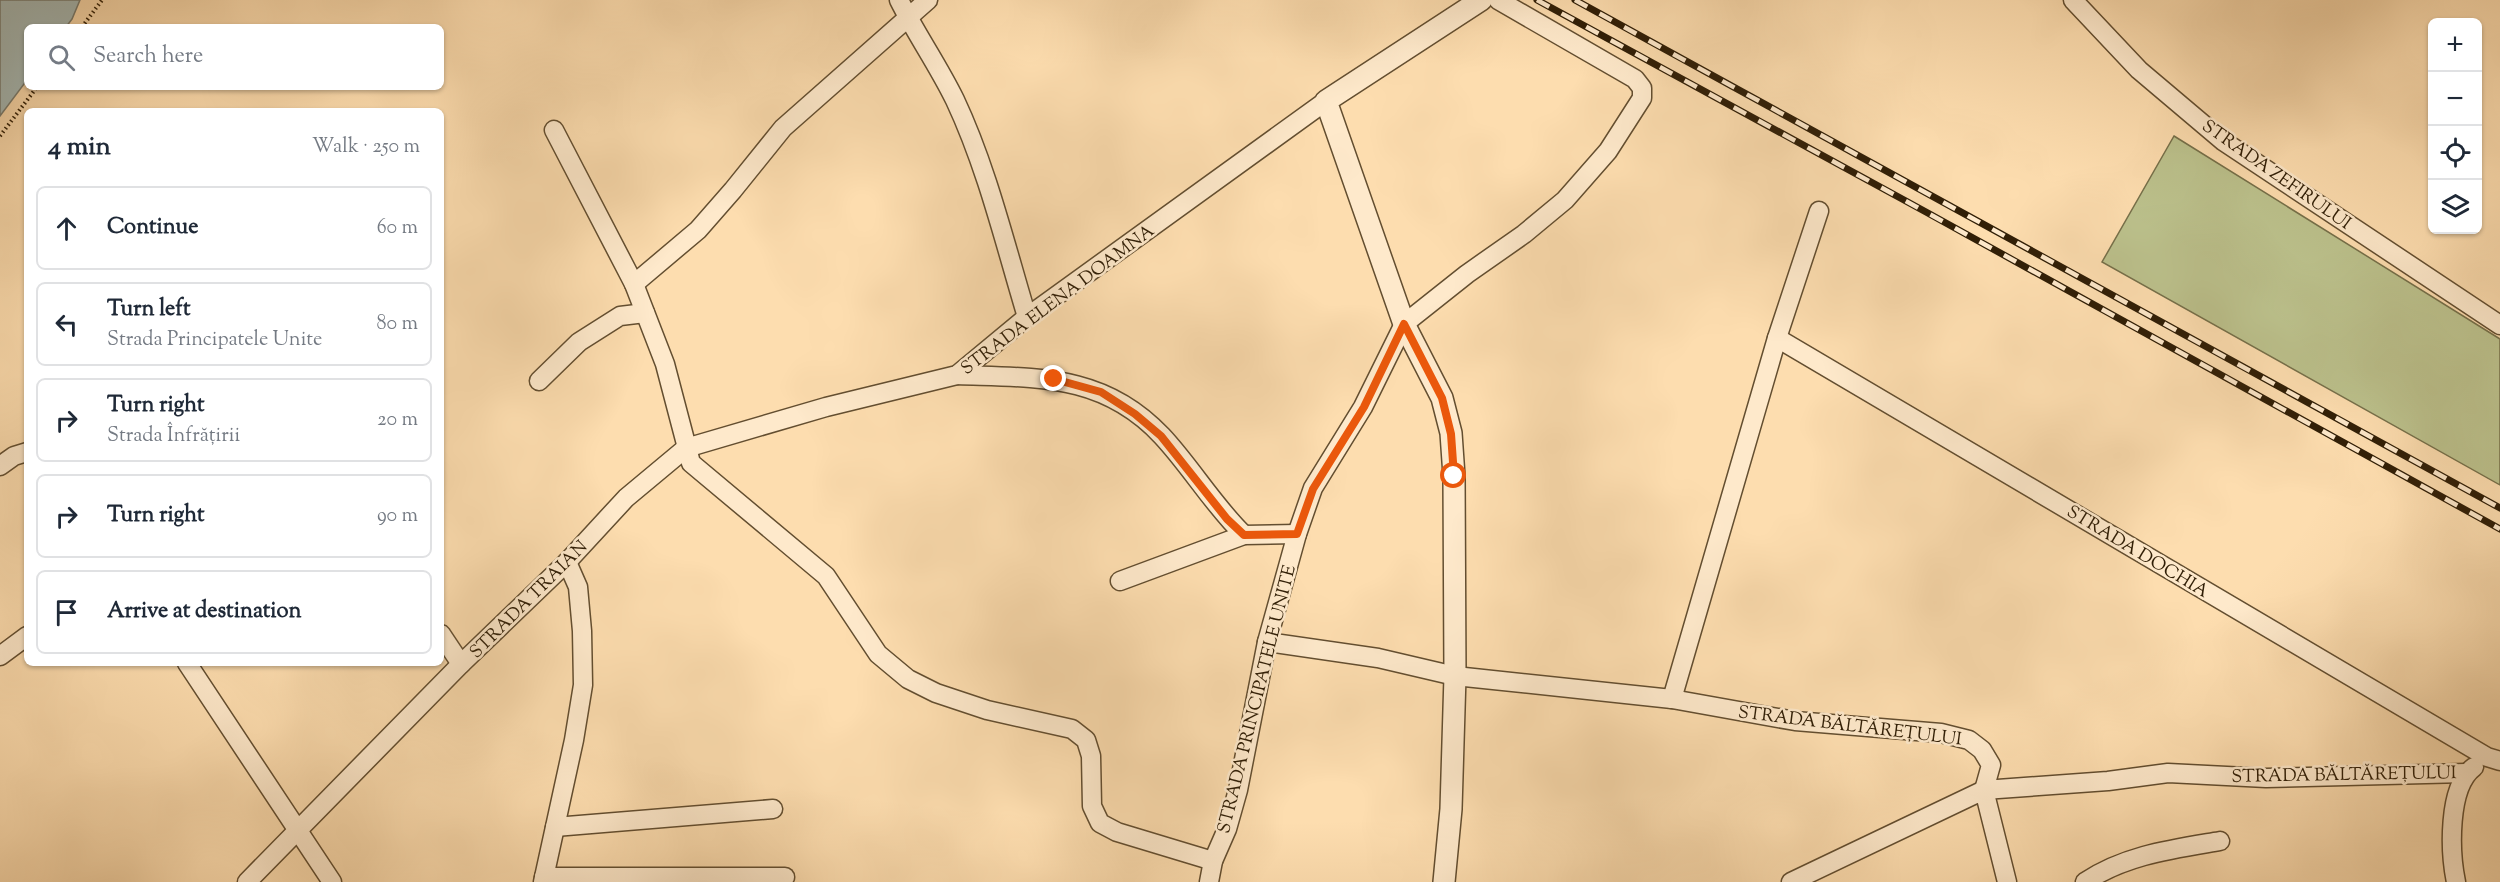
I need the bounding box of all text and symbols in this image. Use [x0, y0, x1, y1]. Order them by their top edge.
map controls [2428, 18, 2482, 234]
button: + [2428, 18, 2482, 72]
search box [24, 24, 444, 90]
icon: search [45, 41, 78, 74]
text: Search here [93, 41, 203, 73]
button: − [2428, 72, 2482, 126]
street label: STRADA ZEFIRULUI [2196, 114, 2356, 237]
button: locate [2428, 126, 2482, 180]
text: 4 min [48, 129, 111, 166]
text: Walk · 250 m [312, 133, 420, 162]
button: layers [2428, 180, 2482, 234]
icon: ahead [50, 212, 83, 245]
text: Continue [107, 212, 198, 244]
text: 60 m [377, 214, 418, 243]
street label: STRADA ELENA DOAMNA [956, 219, 1161, 382]
text: Turn left [107, 294, 190, 326]
icon: left [50, 308, 83, 341]
text: 80 m [377, 310, 418, 339]
text: Strada Principatele Unite [107, 326, 322, 355]
route end [1040, 365, 1066, 391]
text: Turn right [107, 390, 204, 422]
icon: right [50, 404, 83, 437]
text: 20 m [377, 406, 418, 435]
text: Strada Înfrățirii [107, 422, 240, 451]
route start [1440, 462, 1466, 488]
icon: right [50, 500, 83, 533]
text: Turn right [107, 500, 204, 532]
street label: STRADA DOCHIA [2061, 500, 2213, 606]
text: 90 m [377, 502, 418, 531]
street label: STRADA TRAIAN [464, 535, 594, 665]
street label: STRADA PRINCIPATELE UNITE [1212, 563, 1304, 836]
icon: arrive [50, 596, 83, 629]
text: Arrive at destination [107, 596, 302, 628]
street label: STRADA BĂLTĂREȚULUI [1736, 700, 1963, 754]
street label: STRADA BĂLTĂREȚULUI [2231, 761, 2457, 791]

